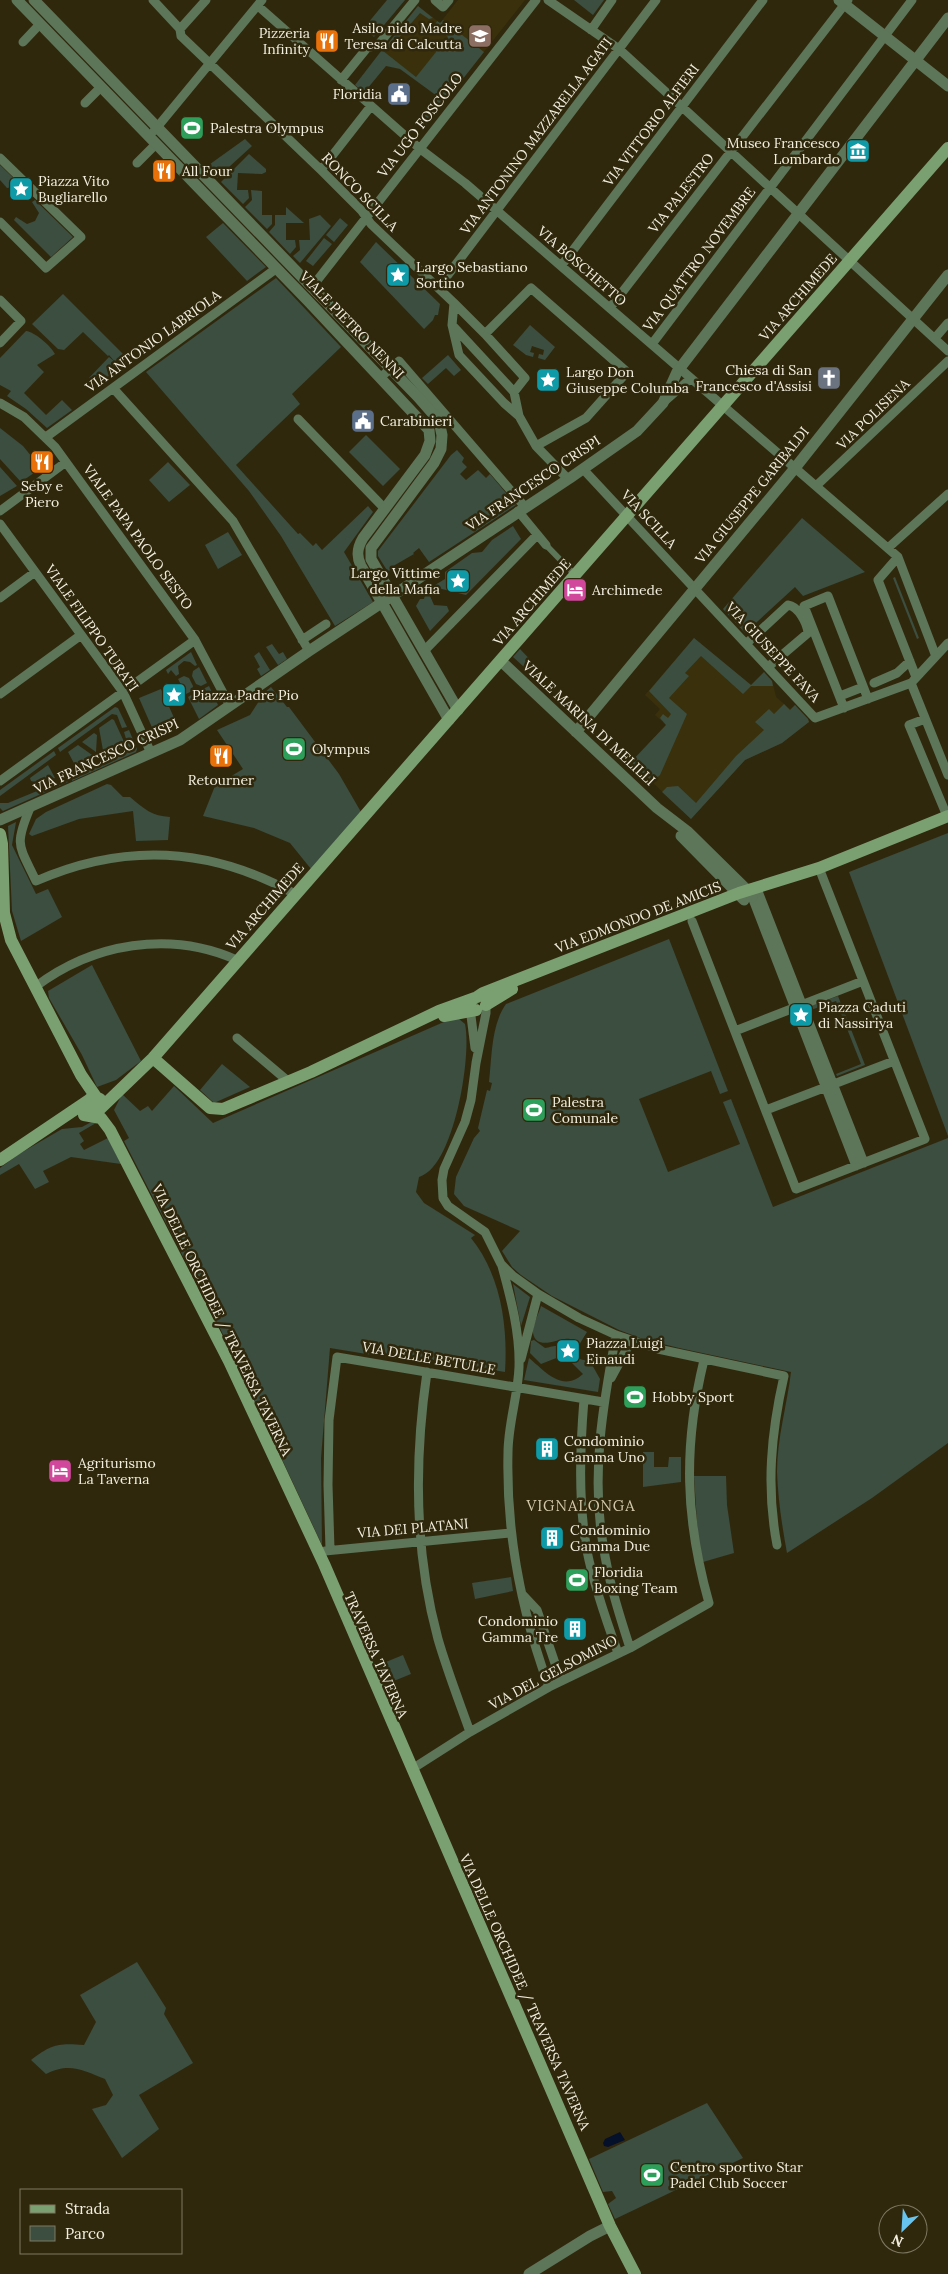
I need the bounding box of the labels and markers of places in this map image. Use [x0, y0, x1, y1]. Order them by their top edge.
place label: Asilo nido Madre Teresa di Calcutta [344, 19, 462, 53]
school or university icon: Asilo nido Madre Teresa di Calcutta [467, 23, 493, 49]
place label: Pizzeria Infinity [259, 24, 311, 58]
restaurant icon: Pizzeria Infinity [314, 28, 340, 54]
public building icon: Floridia [386, 81, 412, 107]
place label: Floridia [333, 85, 382, 103]
sports icon: Palestra Olympus [179, 115, 205, 141]
place label: Palestra Olympus [210, 119, 324, 137]
place label: Museo Francesco Lombardo [727, 134, 840, 168]
museum icon: Museo Francesco Lombardo [845, 138, 871, 164]
restaurant icon: All Four [151, 158, 177, 184]
place label: All Four [181, 162, 232, 180]
place label: Piazza Vito Bugliarello [38, 172, 109, 206]
place icon: Piazza Vito Bugliarello [8, 176, 34, 202]
place label: Largo Sebastiano Sortino [416, 258, 528, 292]
place icon: Largo Sebastiano Sortino [385, 262, 411, 288]
place label: Chiesa di San Francesco d'Assisi [695, 361, 812, 395]
place label: Largo Don Giuseppe Columba [566, 363, 689, 397]
church icon: Chiesa di San Francesco d'Assisi [816, 365, 842, 391]
place icon: Largo Don Giuseppe Columba [535, 367, 561, 393]
public building icon: Carabinieri [350, 408, 376, 434]
place label: Carabinieri [380, 412, 452, 430]
restaurant icon: Seby e Piero [29, 449, 55, 475]
place label: Seby e Piero [21, 477, 64, 511]
place label: Largo Vittime della Mafia [351, 564, 440, 598]
place icon: Largo Vittime della Mafia [445, 568, 471, 594]
hotel icon: Archimede [562, 577, 588, 603]
place label: Archimede [591, 581, 663, 599]
place icon: Piazza Padre Pio [161, 682, 187, 708]
place label: Piazza Padre Pio [192, 686, 299, 704]
sports icon: Olympus [281, 736, 307, 762]
place label: Olympus [312, 740, 370, 758]
restaurant icon: Retourner [208, 743, 234, 769]
place label: Retourner [188, 771, 254, 789]
place label: Piazza Caduti di Nassiriya [818, 998, 906, 1032]
place icon: Piazza Caduti di Nassiriya [788, 1002, 814, 1028]
place label: Palestra Comunale [552, 1093, 618, 1127]
sports icon: Palestra Comunale [521, 1097, 547, 1123]
place label: Piazza Luigi Einaudi [586, 1334, 663, 1368]
place icon: Piazza Luigi Einaudi [555, 1338, 581, 1364]
sports icon: Hobby Sport [622, 1384, 648, 1410]
place label: Hobby Sport [652, 1388, 735, 1406]
place label: Condominio Gamma Uno [564, 1432, 645, 1466]
building icon: Condominio Gamma Uno [534, 1436, 560, 1462]
place label: Agriturismo La Taverna [77, 1454, 156, 1488]
hotel icon: Agriturismo La Taverna [47, 1458, 73, 1484]
place label: Condominio Gamma Due [570, 1521, 651, 1555]
building icon: Condominio Gamma Due [539, 1525, 565, 1551]
place label: Floridia Boxing Team [594, 1563, 678, 1597]
sports icon: Floridia Boxing Team [564, 1567, 590, 1593]
place label: Condominio Gamma Tre [478, 1612, 558, 1646]
building icon: Condominio Gamma Tre [562, 1616, 588, 1642]
place label: Centro sportivo Star Padel Club Soccer [670, 2158, 803, 2192]
sports icon: Centro sportivo Star Padel Club Soccer [639, 2162, 665, 2188]

